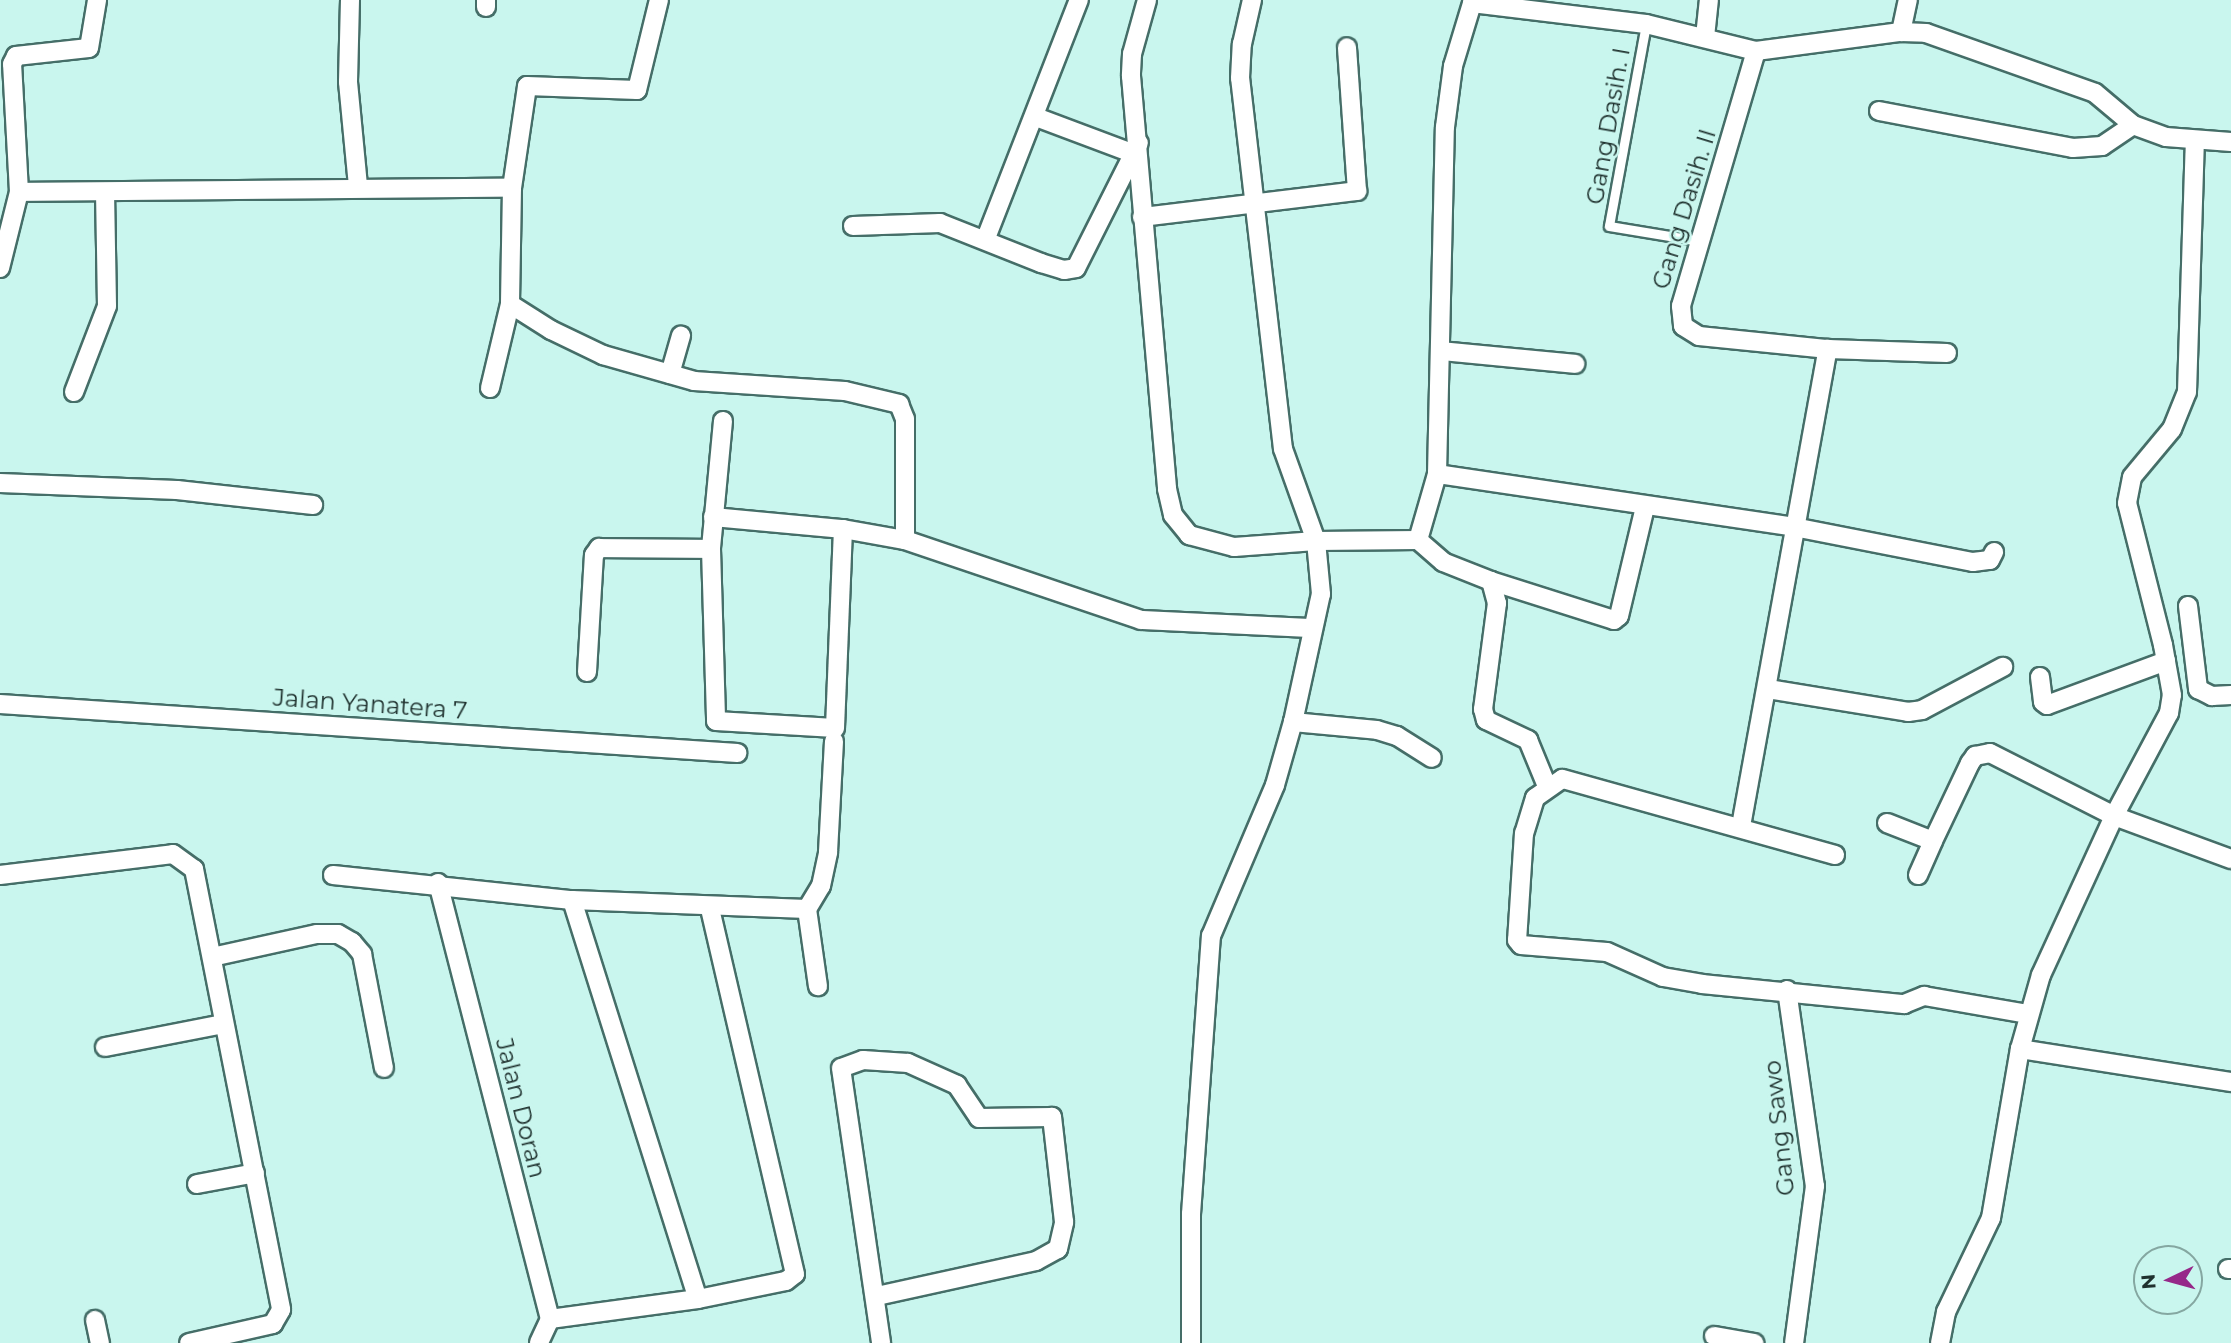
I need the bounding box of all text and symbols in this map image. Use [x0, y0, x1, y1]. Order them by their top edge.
street label: Gang Dasih. I [1580, 45, 1636, 207]
street label: Gang Dasih. II [1646, 125, 1722, 293]
street label: Jalan Yanatera 7 [272, 683, 468, 725]
street label: Jalan Doran [490, 1035, 552, 1181]
street label: Gang Sawo [1758, 1059, 1800, 1197]
north arrow [2133, 1245, 2203, 1315]
text: N [2136, 1273, 2161, 1290]

